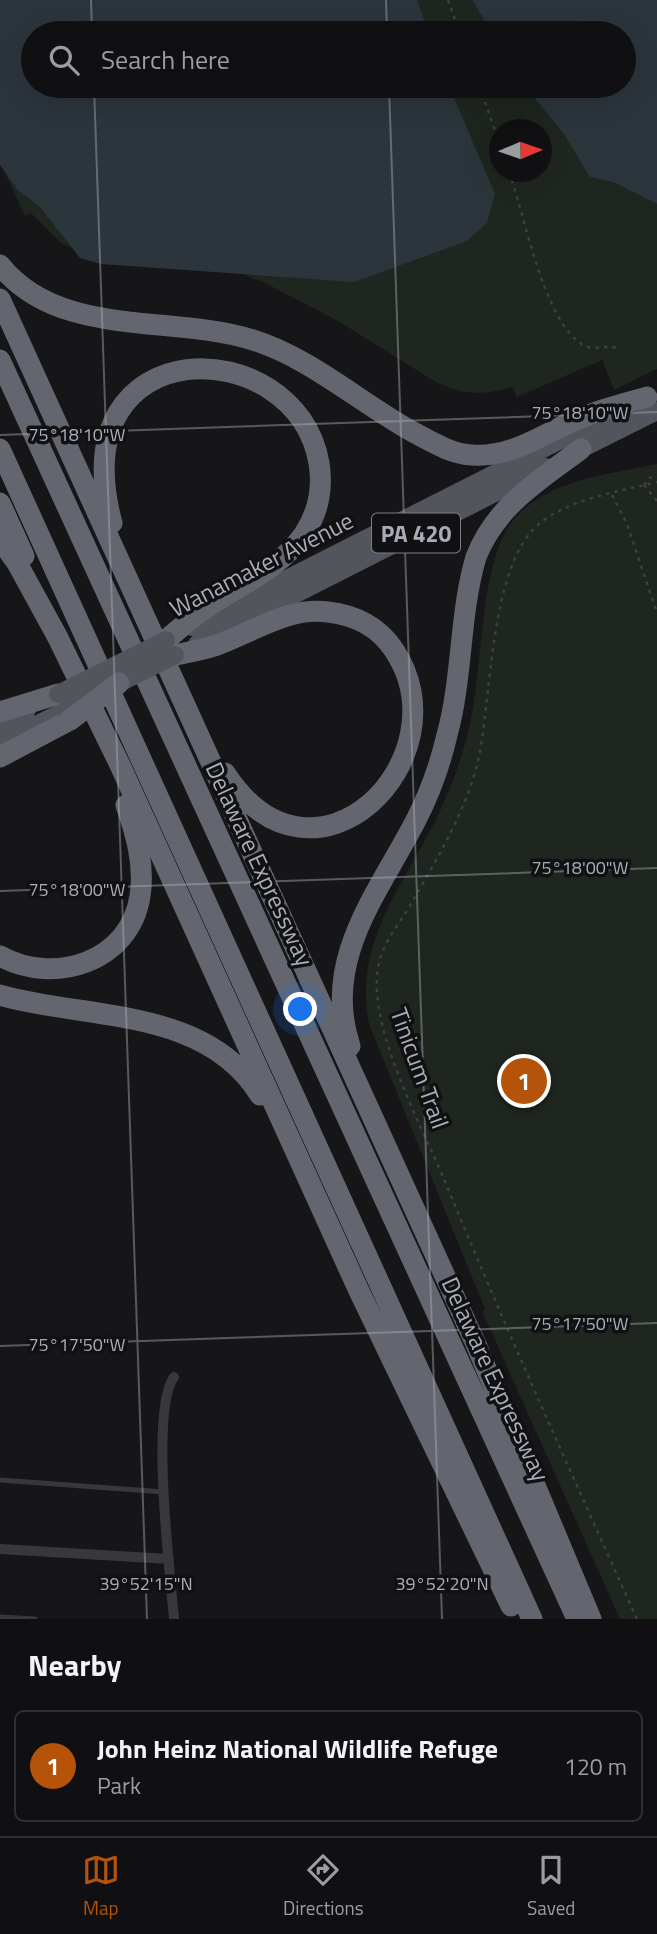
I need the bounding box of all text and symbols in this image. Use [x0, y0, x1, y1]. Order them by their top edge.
search box [21, 21, 636, 98]
text: Search here [101, 40, 230, 79]
icon: search [45, 41, 83, 79]
north arrow [489, 119, 552, 182]
text: 75°18'10"W [532, 399, 629, 426]
text: 75°18'10"W [29, 421, 126, 448]
street label: Wanamaker Avenue [163, 502, 359, 626]
road number: PA 420 [372, 513, 460, 552]
street label: Delaware Expressway [197, 756, 323, 972]
text: 75°18'00"W [532, 854, 629, 881]
text: 75°18'00"W [29, 876, 126, 903]
your location [283, 992, 317, 1026]
street label: Tinicum Trail [381, 1003, 459, 1133]
pin: 1 [501, 1055, 547, 1107]
street label: Delaware Expressway [433, 1271, 559, 1487]
text: 75°17'50"W [532, 1310, 629, 1337]
text: 75°17'50"W [29, 1331, 126, 1358]
text: 39°52'15"N [99, 1570, 193, 1597]
text: 39°52'20"N [395, 1570, 489, 1597]
text: Nearby [28, 1642, 121, 1688]
text: John Heinz National Wildlife Refuge [97, 1729, 498, 1768]
text: 1 [47, 1749, 59, 1784]
text: 120 m [564, 1749, 627, 1784]
text: Park [97, 1768, 141, 1803]
tab: Map [82, 1851, 120, 1922]
tab: Directions [283, 1851, 364, 1922]
tab: Saved [527, 1851, 575, 1922]

